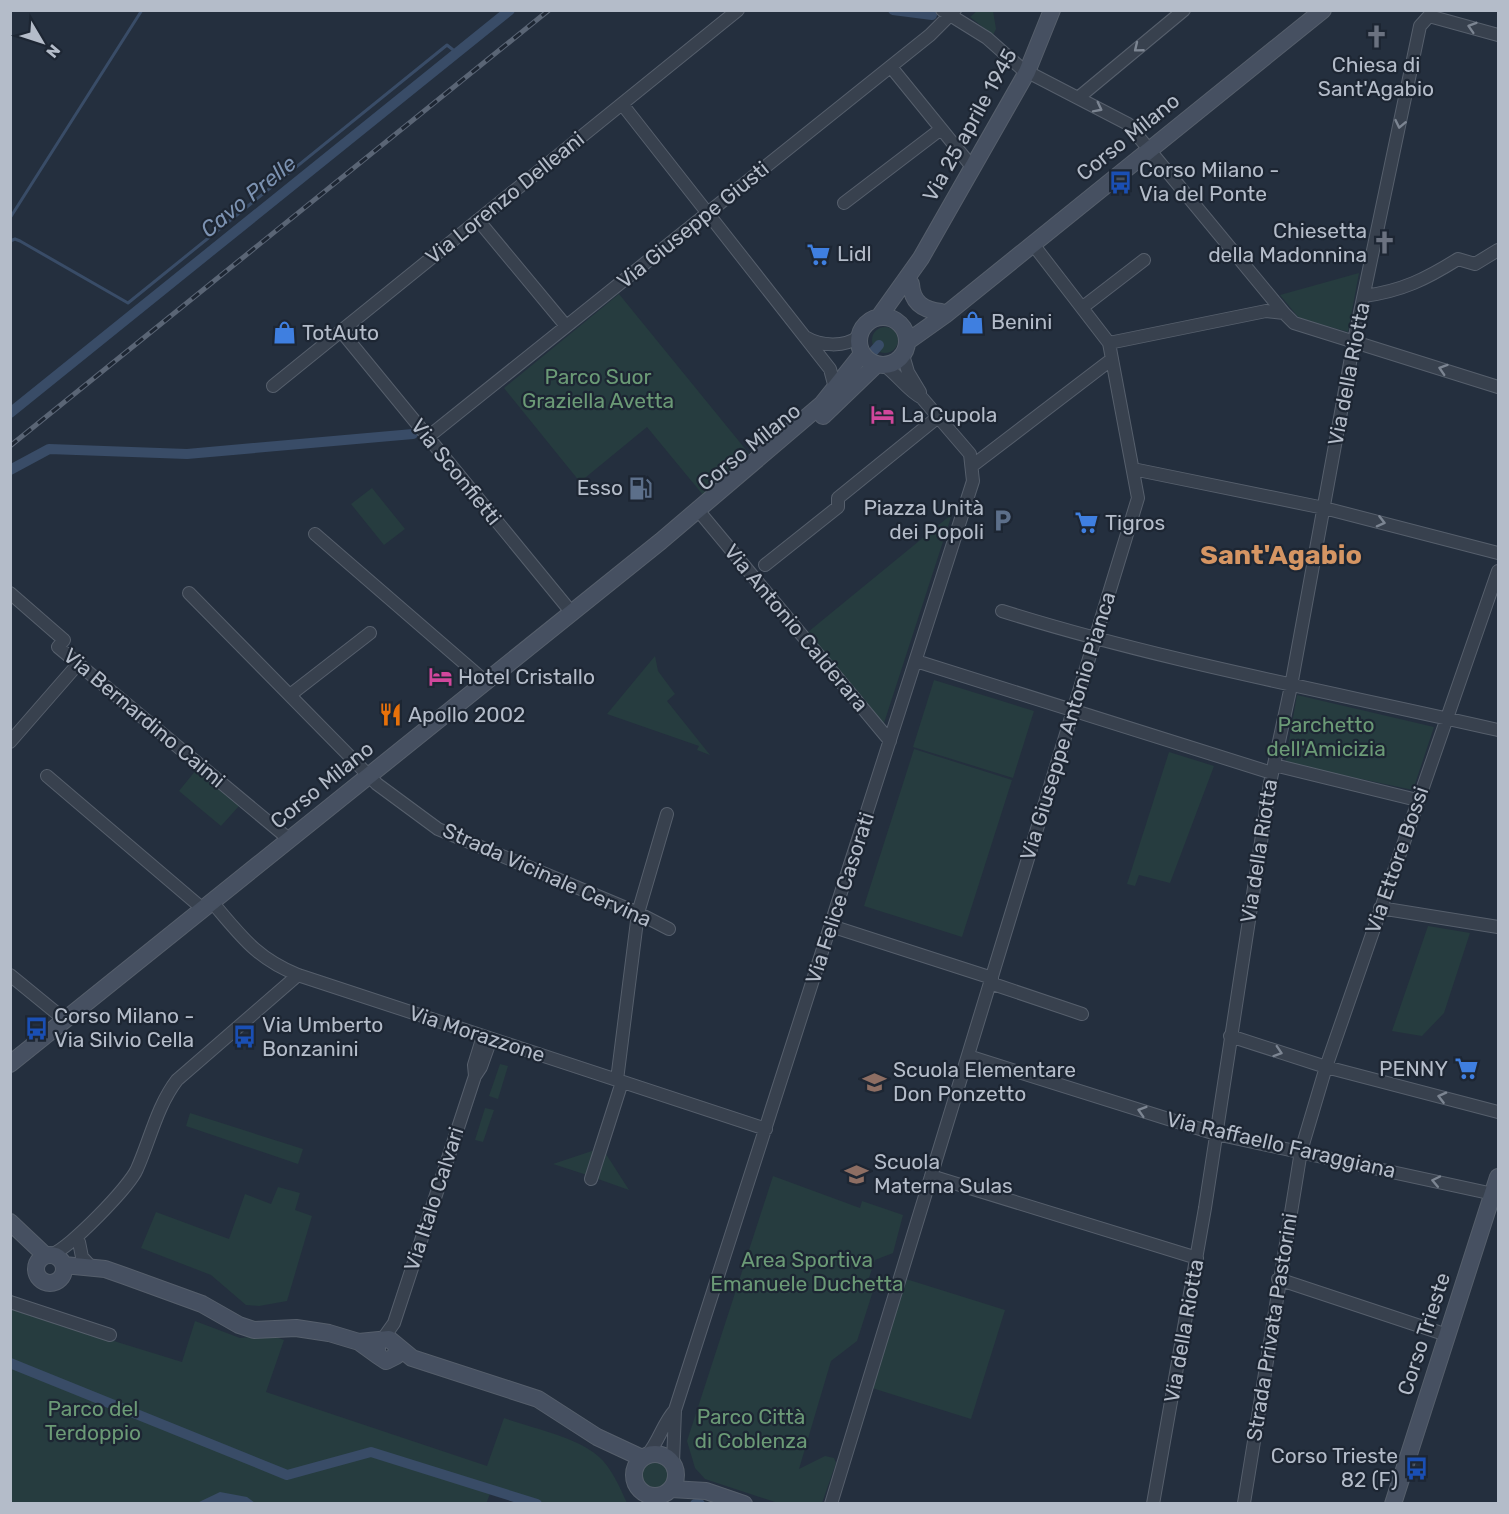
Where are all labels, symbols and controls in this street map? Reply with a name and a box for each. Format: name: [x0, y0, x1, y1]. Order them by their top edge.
north arrow: [12, 12, 72, 72]
one-way arrow: [1467, 22, 1478, 34]
church icon: Chiesa di Sant'Agabio: [1363, 24, 1389, 50]
one-way arrow: [1134, 40, 1145, 51]
text: N: [42, 41, 64, 62]
street label: Via 25 aprile 1945: [917, 44, 1022, 206]
place label: Chiesa di Sant'Agabio: [1318, 52, 1434, 101]
street label: Corso Milano: [1071, 88, 1184, 186]
one-way arrow: [1092, 101, 1103, 113]
one-way arrow: [1394, 119, 1407, 129]
street label: Via Lorenzo Delleani: [420, 126, 589, 269]
water label: Cavo Prelle: [195, 150, 302, 243]
street label: Via Giuseppe Giusti: [612, 156, 774, 293]
place label: Corso Milano - Via del Ponte: [1139, 157, 1279, 206]
bus stop icon: Corso Milano - Via del Ponte: [1108, 169, 1134, 195]
place label: Chiesetta della Madonnina: [1208, 218, 1367, 267]
church icon: Chiesetta della Madonnina: [1372, 230, 1398, 256]
supermarket icon: Lidl: [806, 241, 832, 267]
place label: Lidl: [837, 241, 872, 266]
street label: Via della Riotta: [1322, 300, 1375, 448]
shop icon: Benini: [960, 309, 986, 335]
place label: Benini: [991, 309, 1052, 334]
shop icon: TotAuto: [271, 320, 297, 346]
place label: TotAuto: [302, 320, 379, 345]
park label: Parco Suor Graziella Avetta: [522, 364, 674, 413]
one-way arrow: [1438, 364, 1449, 377]
street label: Corso Milano: [692, 398, 805, 496]
hotel icon: La Cupola: [870, 402, 896, 428]
place label: La Cupola: [901, 402, 997, 427]
street label: Via Sconfietti: [406, 413, 507, 530]
place label: Esso: [577, 475, 623, 500]
fuel station icon: Esso: [628, 475, 654, 501]
place label: Piazza Unità dei Popoli: [863, 495, 984, 544]
parking icon: Piazza Unità dei Popoli: [989, 507, 1015, 533]
supermarket icon: Tigros: [1074, 510, 1100, 536]
place label: Tigros: [1105, 510, 1165, 535]
one-way arrow: [1376, 515, 1386, 528]
street label: Via Antonio Calderara: [719, 539, 874, 716]
district label: Sant'Agabio: [1200, 539, 1362, 571]
street label: Via Giuseppe Antonio Pianca: [1015, 589, 1120, 863]
street label: Via Bernardino Caimi: [58, 643, 230, 793]
hotel icon: Hotel Cristallo: [427, 664, 453, 690]
place label: Hotel Cristallo: [458, 664, 595, 689]
restaurant icon: Apollo 2002: [377, 702, 403, 728]
place label: Apollo 2002: [408, 702, 525, 727]
park label: Parchetto dell'Amicizia: [1266, 712, 1386, 761]
street label: Corso Milano: [265, 736, 378, 834]
street label: Via della Riotta: [1235, 777, 1282, 925]
street label: Via Ettore Bossi: [1360, 783, 1433, 937]
street label: Via Felice Casorati: [800, 809, 879, 987]
street label: Strada Vicinale Cervina: [439, 817, 655, 932]
street label: Via Morazzone: [406, 1000, 548, 1067]
place label: Corso Milano - Via Silvio Cella: [54, 1003, 194, 1052]
place label: Via Umberto Bonzanini: [262, 1012, 383, 1061]
bus stop icon: Corso Milano - Via Silvio Cella: [23, 1015, 49, 1041]
bus stop icon: Via Umberto Bonzanini: [231, 1024, 257, 1050]
one-way arrow: [1272, 1044, 1283, 1057]
place label: PENNY: [1379, 1056, 1448, 1081]
supermarket icon: PENNY: [1453, 1056, 1479, 1082]
place label: Scuola Elementare Don Ponzetto: [893, 1057, 1076, 1106]
school or university icon: Scuola Elementare Don Ponzetto: [862, 1069, 888, 1095]
one-way arrow: [1437, 1092, 1447, 1105]
one-way arrow: [1137, 1106, 1148, 1118]
street label: Via Raffaello Faraggiana: [1164, 1106, 1398, 1183]
street label: Via Italo Calvari: [398, 1124, 469, 1274]
place label: Scuola Materna Sulas: [874, 1149, 1013, 1198]
school or university icon: Scuola Materna Sulas: [843, 1161, 869, 1187]
one-way arrow: [1431, 1175, 1441, 1188]
street label: Strada Privata Pastorini: [1241, 1211, 1302, 1443]
park label: Area Sportiva Emanuele Duchetta: [710, 1247, 904, 1296]
street label: Via della Riotta: [1159, 1257, 1208, 1405]
street label: Corso Trieste: [1392, 1269, 1455, 1398]
park label: Parco del Terdoppio: [45, 1396, 141, 1445]
park label: Parco Città di Coblenza: [694, 1404, 808, 1453]
place label: Corso Trieste 82 (F): [1271, 1443, 1398, 1492]
bus stop icon: Corso Trieste 82 (F): [1403, 1455, 1429, 1481]

